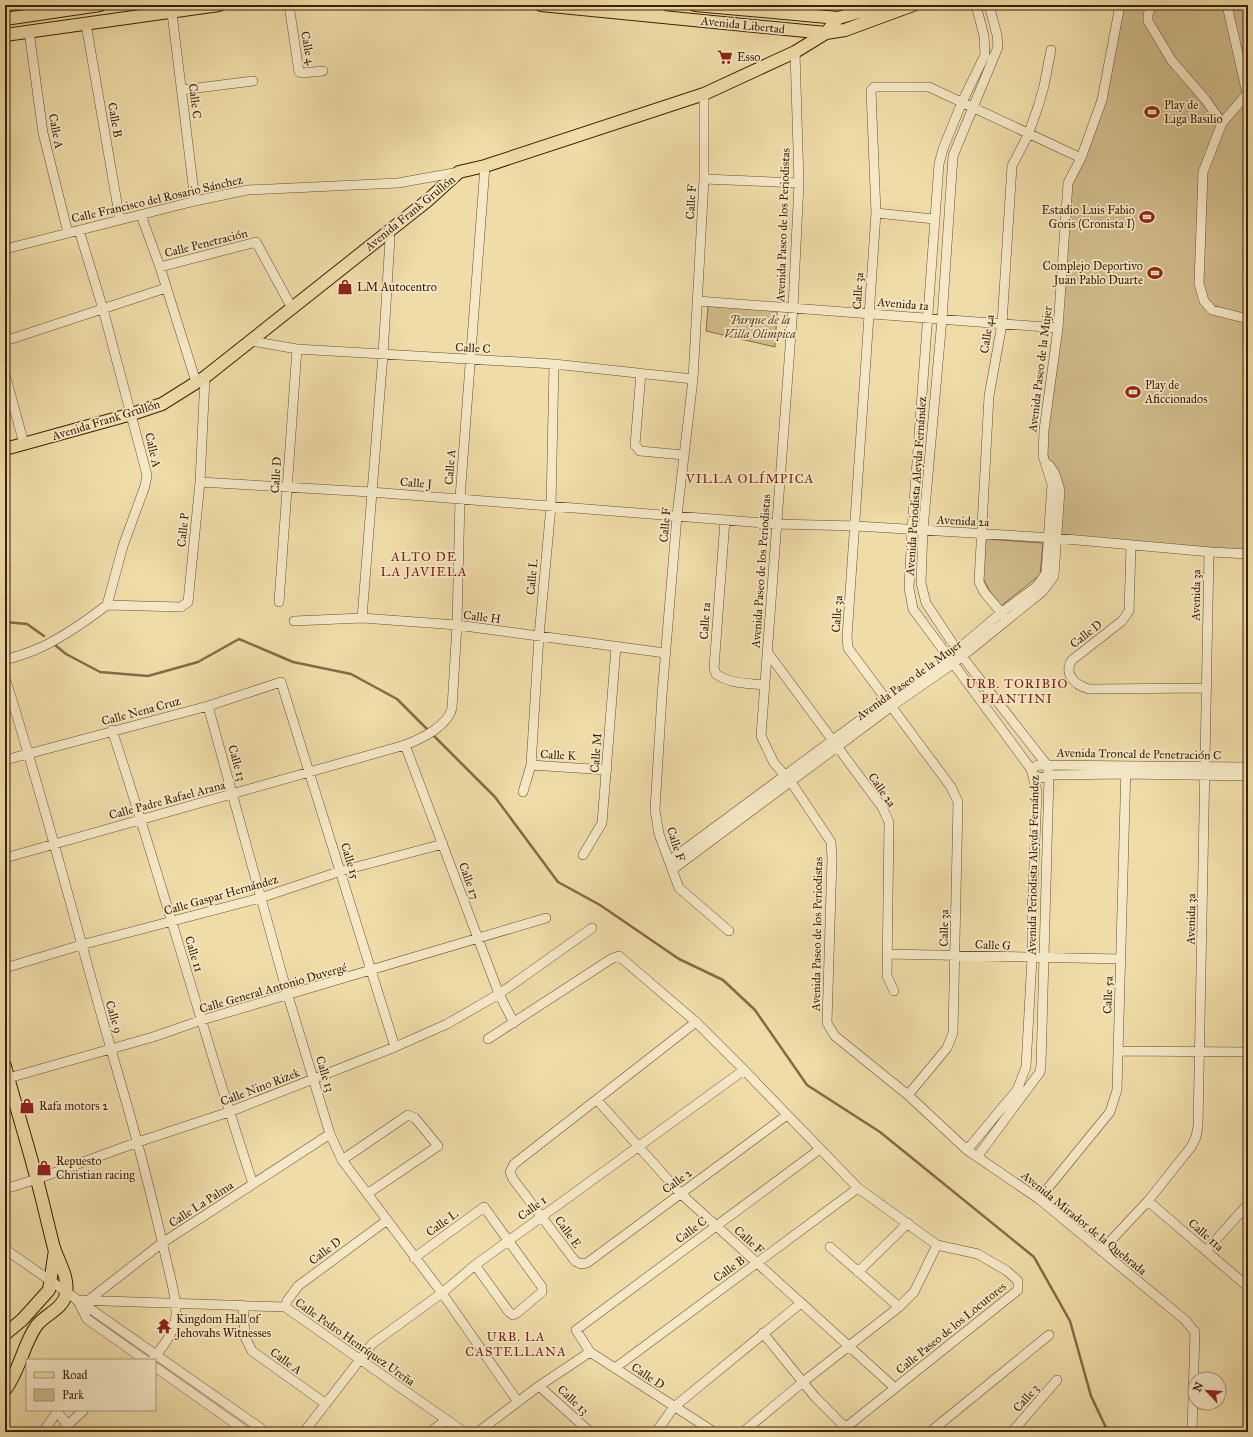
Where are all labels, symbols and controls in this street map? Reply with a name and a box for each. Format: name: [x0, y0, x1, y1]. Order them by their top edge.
street label: Avenida Libertad: [699, 14, 786, 36]
street label: Calle 4: [298, 30, 318, 66]
supermarket icon: Esso: [716, 48, 734, 66]
place label: Esso: [737, 50, 761, 64]
street label: Calle C: [186, 83, 204, 119]
place label: Play de Liga Basilio: [1164, 98, 1223, 127]
street label: Calle B: [105, 101, 125, 139]
sports icon: Play de Liga Basilio: [1143, 103, 1161, 121]
street label: Calle A: [46, 112, 66, 150]
street label: Avenida Paseo de los Periodistas: [773, 148, 793, 303]
street label: Calle Francisco del Rosario Sánchez: [70, 172, 244, 226]
street label: Avenida Frank Grullón: [361, 172, 458, 254]
street label: Calle F: [683, 184, 699, 220]
place label: Estadio Luis Fabio Goris (Cronista I): [1041, 203, 1135, 231]
sports icon: Estadio Luis Fabio Goris (Cronista I): [1138, 208, 1156, 226]
street label: Calle Penetración: [163, 226, 249, 260]
place label: Complejo Deportivo Juan Pablo Duarte: [1043, 259, 1143, 288]
sports icon: Complejo Deportivo Juan Pablo Duarte: [1146, 264, 1164, 282]
street label: Calle 3a: [850, 271, 866, 310]
shop icon: LM Autocentro: [336, 278, 354, 296]
place label: LM Autocentro: [357, 280, 437, 294]
street label: Avenida 1a: [876, 295, 930, 313]
street label: Avenida Paseo de la Mujer: [1025, 305, 1055, 434]
park label: Parque de la Villa Olimpica: [724, 313, 796, 342]
street label: Calle 4a: [977, 313, 997, 354]
street label: Calle C: [455, 340, 491, 356]
place label: Play de Aficcionados: [1144, 378, 1208, 406]
sports icon: Play de Aficcionados: [1124, 383, 1142, 401]
street label: Avenida Periodista Aleyda Fernández: [903, 395, 929, 577]
street label: Avenida Frank Grullón: [49, 397, 162, 443]
street label: Calle A: [142, 431, 164, 469]
street label: Calle A: [442, 449, 458, 485]
street label: Calle D: [268, 456, 284, 494]
district label: VILLA OLÍMPICA: [685, 470, 814, 487]
street label: Calle J: [399, 475, 433, 492]
street label: Avenida Paseo de los Periodistas: [749, 494, 773, 649]
street label: Calle F: [656, 507, 674, 543]
street label: Calle P: [174, 512, 192, 548]
street label: Avenida 2a: [935, 513, 991, 529]
district label: ALTO DE LA JAVIELA: [380, 549, 468, 580]
street label: Calle L: [523, 558, 541, 596]
street label: Avenida 3a: [1189, 568, 1203, 622]
street label: Calle 3a: [829, 594, 845, 633]
street label: Calle 1a: [697, 601, 713, 640]
street label: Calle H: [462, 608, 502, 626]
street label: Calle D: [1067, 617, 1105, 651]
street label: Avenida Paseo de la Mujer: [853, 637, 965, 724]
district label: URB. TORIBIO PIANTINI: [966, 676, 1068, 707]
street label: Calle Nena Cruz: [100, 694, 182, 728]
street label: Calle M: [588, 733, 604, 773]
street label: Calle 13: [225, 743, 249, 783]
street label: Avenida Troncal de Penetración C: [1055, 746, 1222, 762]
street label: Calle K: [540, 747, 577, 763]
street label: Calle 2a: [865, 770, 899, 810]
street label: Avenida Periodista Aleyda Fernández: [1024, 775, 1042, 956]
street label: Calle Padre Rafael Arana: [107, 778, 228, 822]
street label: Calle F: [664, 825, 688, 863]
street label: Calle 15: [338, 841, 362, 881]
street label: Avenida Paseo de los Periodistas: [809, 857, 825, 1012]
street label: Calle 17: [456, 861, 482, 901]
street label: Calle Gaspar Hernández: [162, 872, 280, 918]
street label: Avenida 3a: [1184, 892, 1198, 946]
street label: Calle 3a: [937, 908, 951, 947]
street label: Calle 11: [182, 934, 206, 974]
street label: Calle G: [975, 937, 1011, 953]
street label: Calle General Antonio Duvergé: [198, 960, 349, 1017]
street label: Calle 5a: [1100, 975, 1116, 1014]
street label: Calle 9: [103, 999, 125, 1035]
street label: Calle 13: [313, 1054, 337, 1094]
street label: Calle Nino Rizek: [218, 1065, 302, 1109]
shop icon: Rafa motors 2: [18, 1097, 36, 1115]
place label: Rafa motors 2: [39, 1099, 108, 1113]
place label: Repuesto Christian racing: [56, 1154, 135, 1183]
shop icon: Repuesto Christian racing: [35, 1159, 53, 1177]
street label: Calle 2: [659, 1166, 695, 1196]
street label: Avenida Mirador de la Quebrada: [1018, 1168, 1150, 1278]
street label: Calle La Palma: [166, 1177, 237, 1230]
street label: Calle 1: [515, 1193, 549, 1223]
street label: Calle L: [423, 1207, 461, 1239]
street label: Calle E: [552, 1213, 584, 1251]
street label: Calle C: [673, 1214, 709, 1246]
street label: Calle 11a: [1186, 1216, 1227, 1255]
street label: Calle F: [731, 1223, 767, 1257]
street label: Calle D: [306, 1234, 344, 1268]
street label: Calle B: [711, 1253, 747, 1285]
street label: Calle Paseo de los Locutores: [893, 1279, 1009, 1377]
street label: Calle Pedro Henríquez Ureña: [292, 1295, 418, 1390]
place label: Kingdom Hall of Jehovahs Witnesses: [174, 1312, 271, 1341]
temple icon: Kingdom Hall of Jehovahs Witnesses: [155, 1317, 173, 1335]
district label: URB. LA CASTELLANA: [465, 1329, 567, 1360]
street label: Calle A: [268, 1345, 304, 1377]
legend: [26, 1359, 156, 1411]
street label: Calle D: [629, 1360, 667, 1392]
text: Road: [62, 1368, 88, 1382]
north arrow: [1187, 1371, 1227, 1411]
text: N: [1191, 1379, 1207, 1394]
street label: Calle 3: [1010, 1381, 1042, 1415]
street label: Calle 13: [555, 1382, 591, 1418]
text: Park: [62, 1388, 84, 1402]

